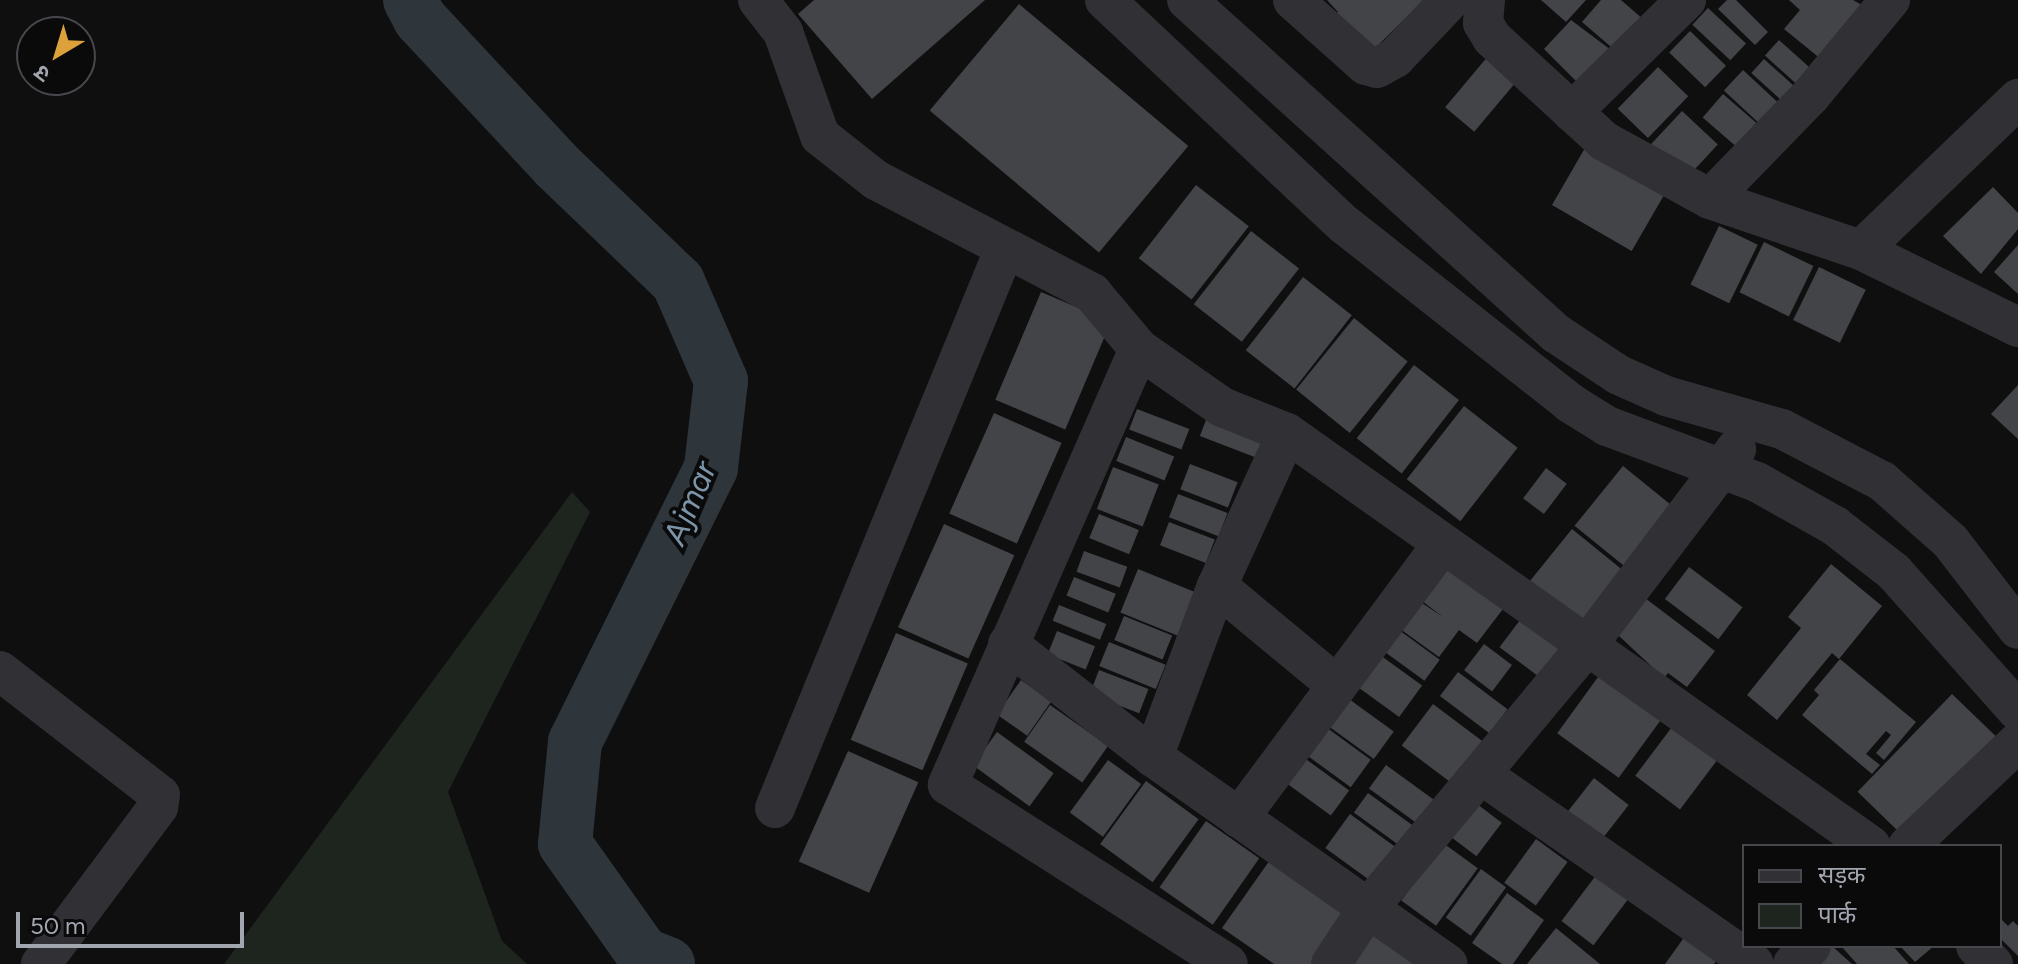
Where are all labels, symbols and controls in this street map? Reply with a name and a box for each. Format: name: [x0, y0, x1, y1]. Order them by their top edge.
north arrow: [16, 16, 96, 96]
text: उ: [29, 59, 56, 88]
water label: Ajmar: [655, 456, 725, 550]
legend: [1742, 844, 2002, 948]
text: सड़क: [1818, 860, 1866, 889]
scale bar: [20, 896, 248, 946]
text: पार्क: [1818, 900, 1856, 929]
text: 50 m: [30, 911, 86, 940]

